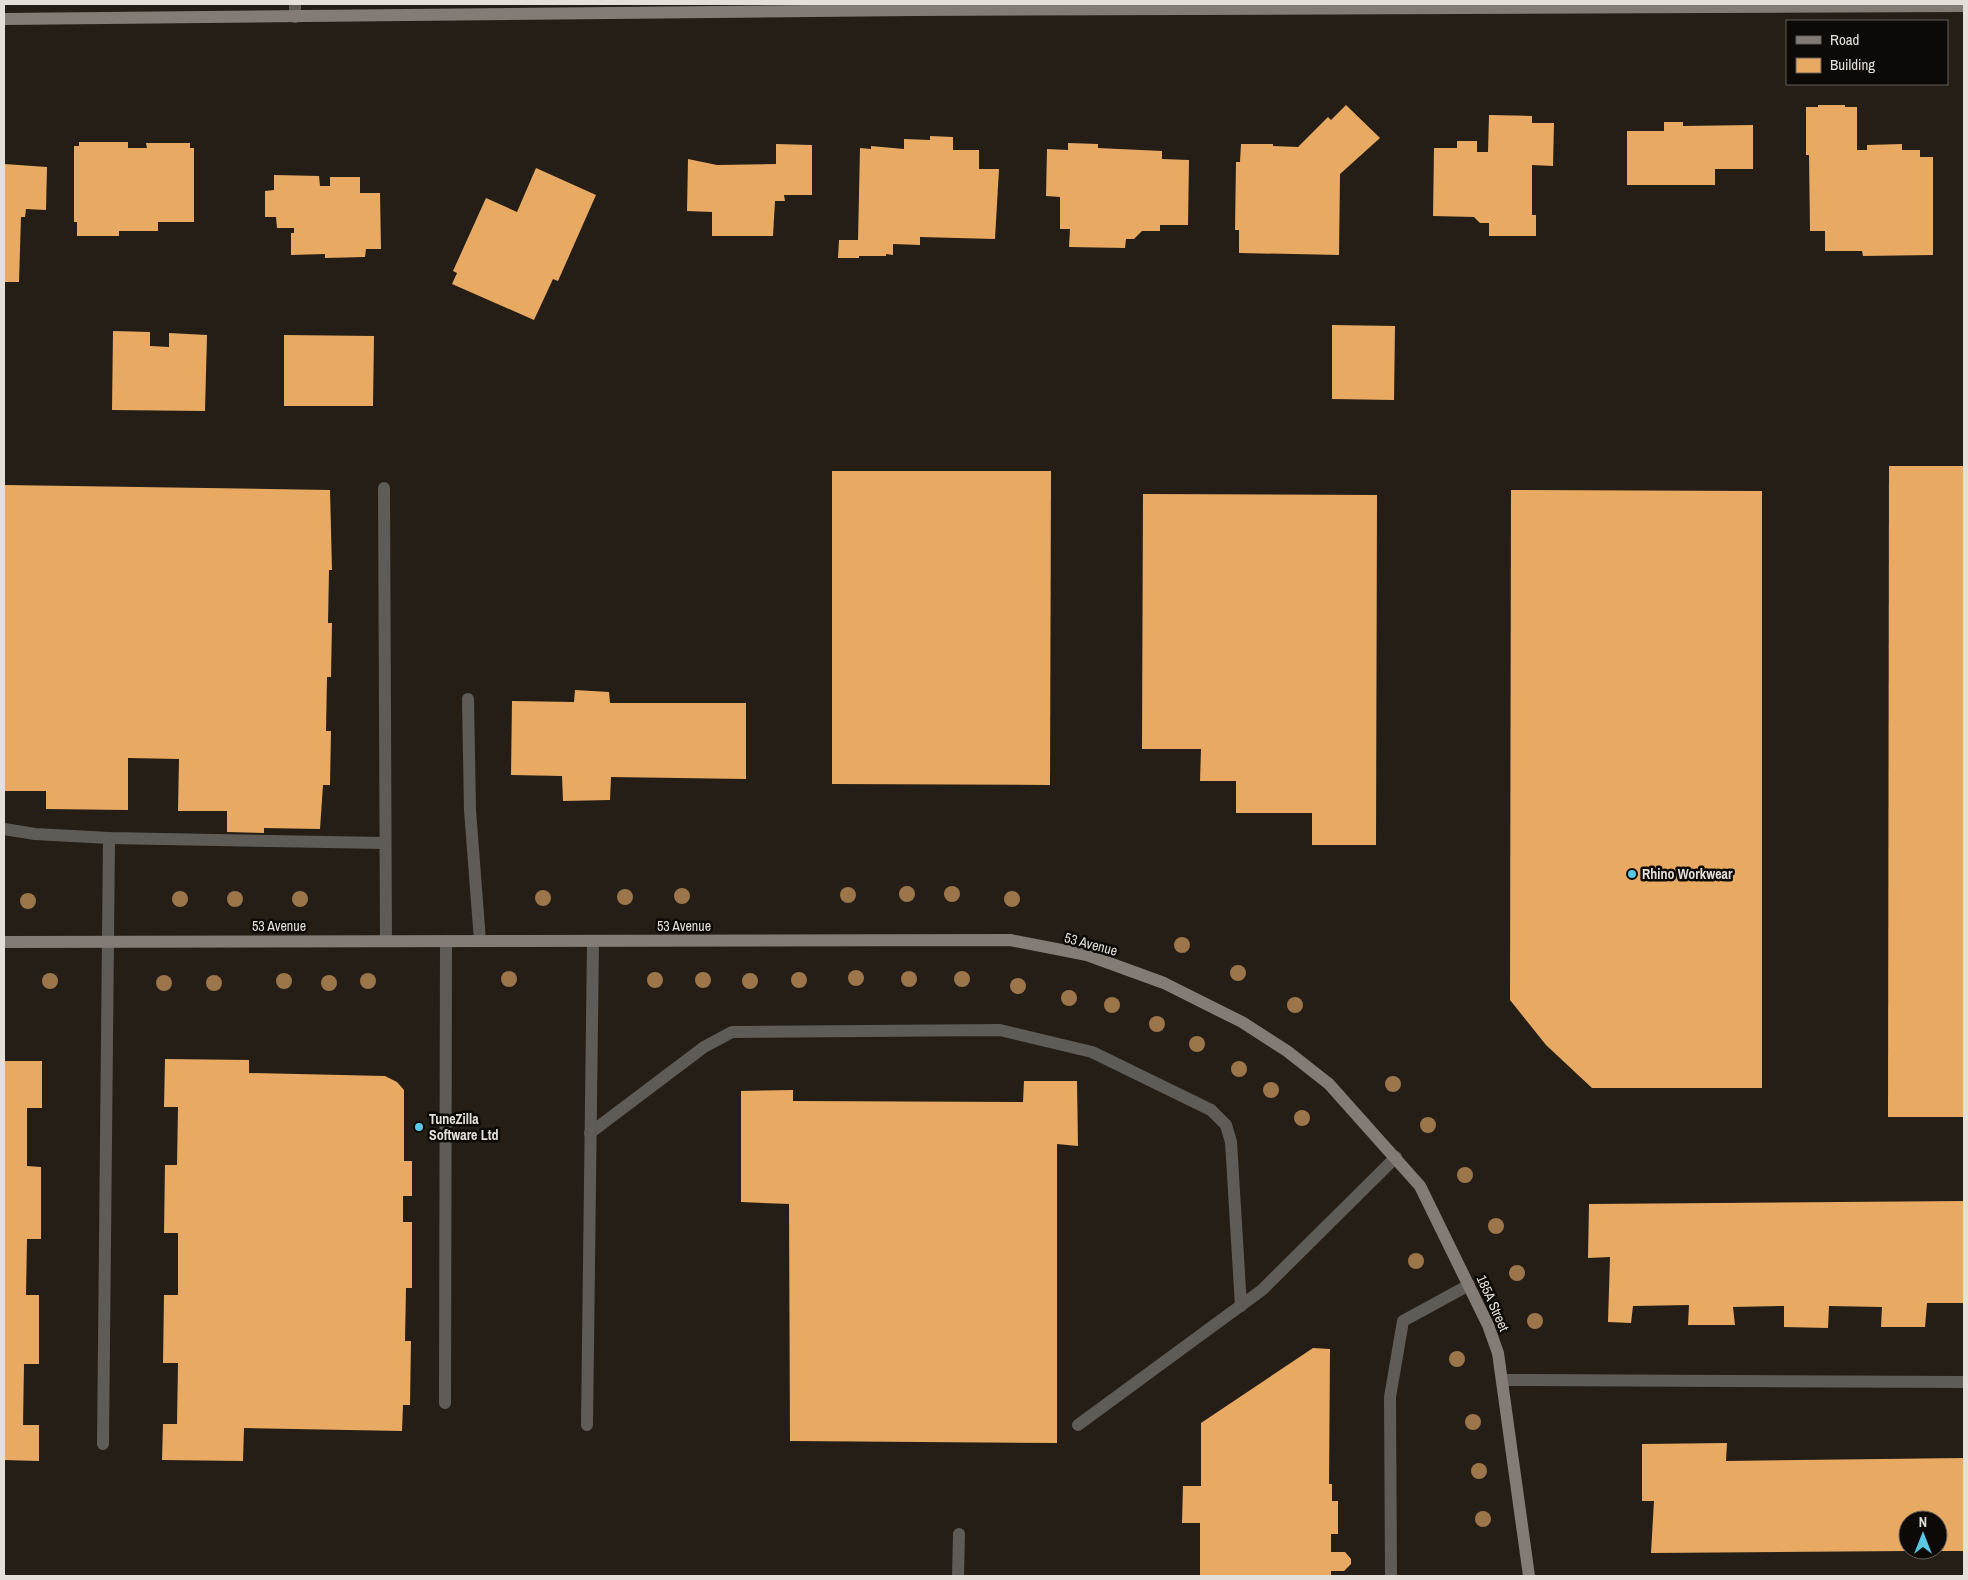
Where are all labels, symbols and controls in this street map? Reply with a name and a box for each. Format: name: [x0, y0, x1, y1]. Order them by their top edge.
legend: [1786, 20, 1948, 85]
text: Road: [1830, 29, 1859, 50]
text: Building: [1830, 54, 1875, 75]
place label: Rhino Workwear: [1642, 865, 1733, 883]
marker: Rhino Workwear: [1626, 868, 1638, 880]
street label: 53 Avenue: [252, 917, 306, 935]
street label: 53 Avenue: [657, 917, 711, 935]
street label: 53 Avenue: [1063, 928, 1119, 960]
place label: TuneZilla Software Ltd: [429, 1110, 499, 1144]
marker: TuneZilla Software Ltd: [413, 1121, 425, 1133]
street label: 185A Street: [1473, 1272, 1513, 1334]
north arrow: [1898, 1510, 1948, 1560]
text: N: [1919, 1513, 1927, 1531]

